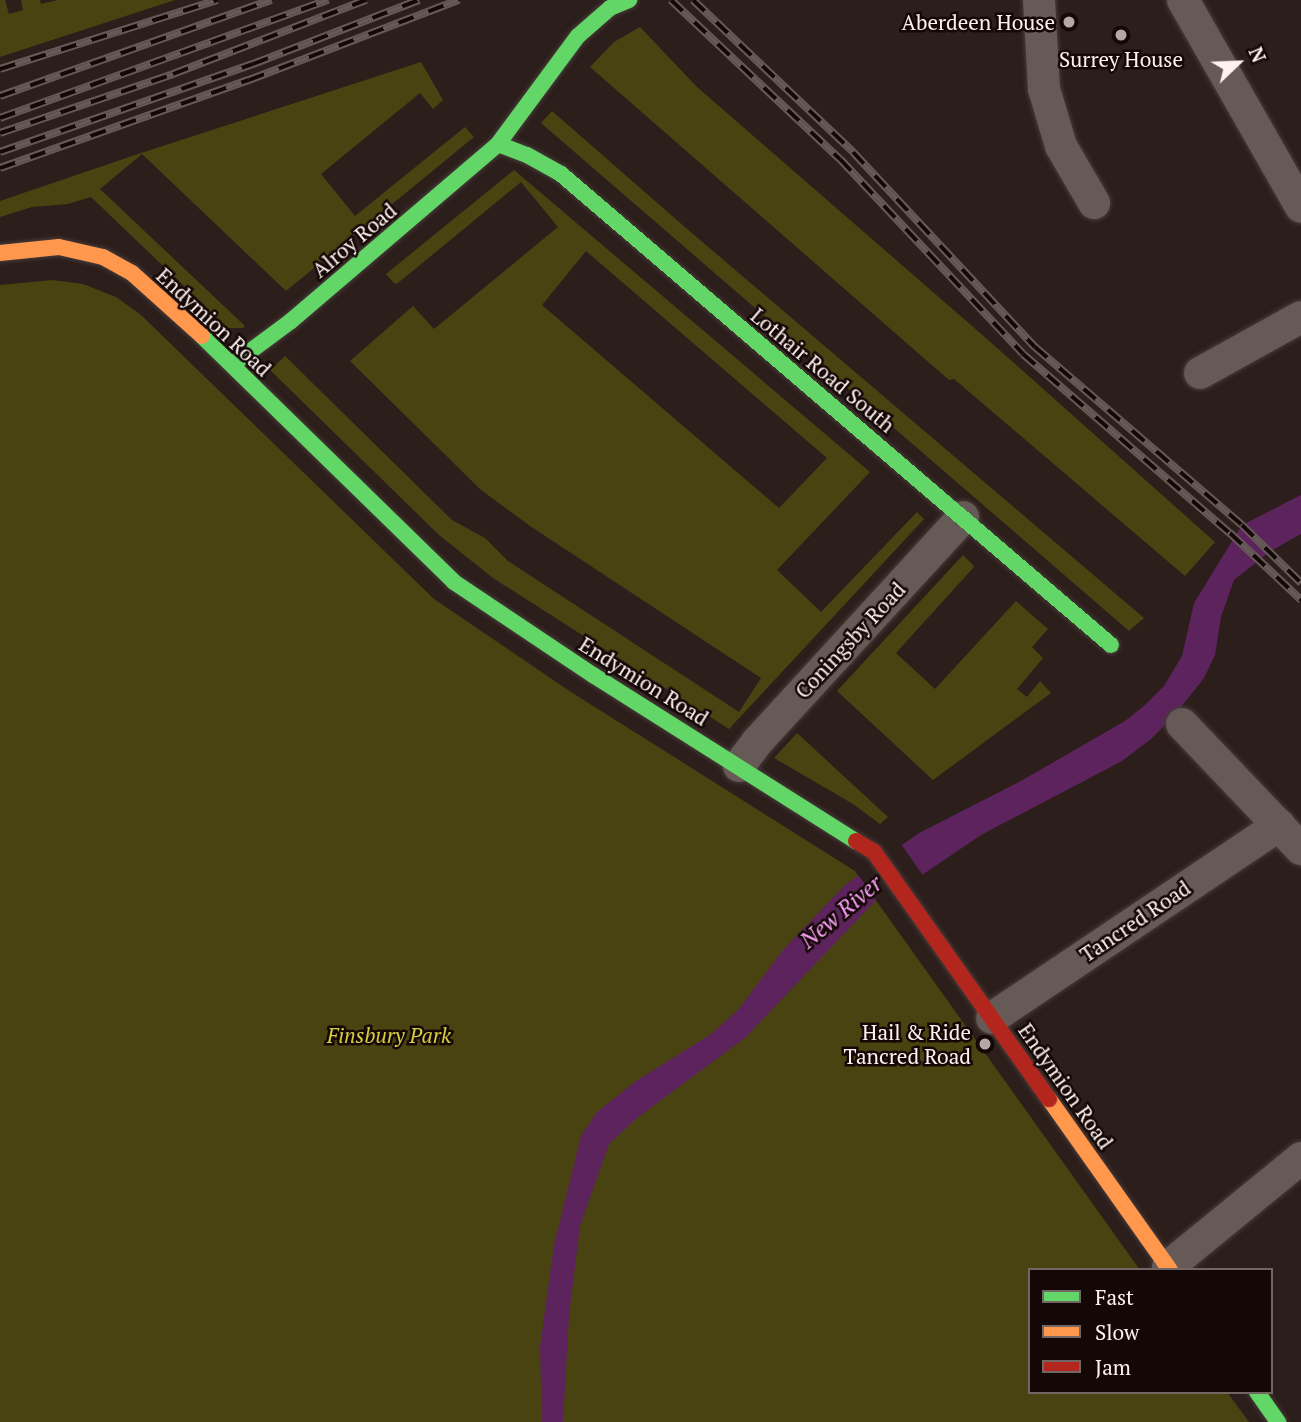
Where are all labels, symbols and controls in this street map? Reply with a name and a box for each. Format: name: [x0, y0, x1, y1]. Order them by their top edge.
place label: Aberdeen House: [902, 9, 1055, 35]
marker: Aberdeen House: [1061, 14, 1077, 30]
marker: Surrey House: [1113, 27, 1129, 43]
north arrow: [1203, 28, 1273, 98]
text: N: [1243, 43, 1272, 66]
place label: Surrey House: [1059, 46, 1183, 72]
street label: Alroy Road: [307, 197, 401, 283]
street label: Endymion Road: [151, 263, 277, 381]
street label: Lothair Road South: [746, 302, 900, 438]
street label: Coningsby Road: [790, 577, 910, 703]
street label: Endymion Road: [575, 631, 713, 731]
water label: New River: [794, 870, 888, 954]
street label: Tancred Road: [1075, 875, 1195, 967]
street label: Endymion Road: [1013, 1018, 1119, 1154]
place label: Hail & Ride Tancred Road: [844, 1019, 971, 1069]
park label: Finsbury Park: [327, 1022, 451, 1048]
marker: Hail & Ride Tancred Road: [977, 1036, 993, 1052]
legend: [1028, 1268, 1273, 1394]
text: Fast: [1095, 1283, 1134, 1311]
text: Slow: [1095, 1318, 1139, 1346]
text: Jam: [1095, 1353, 1131, 1381]

